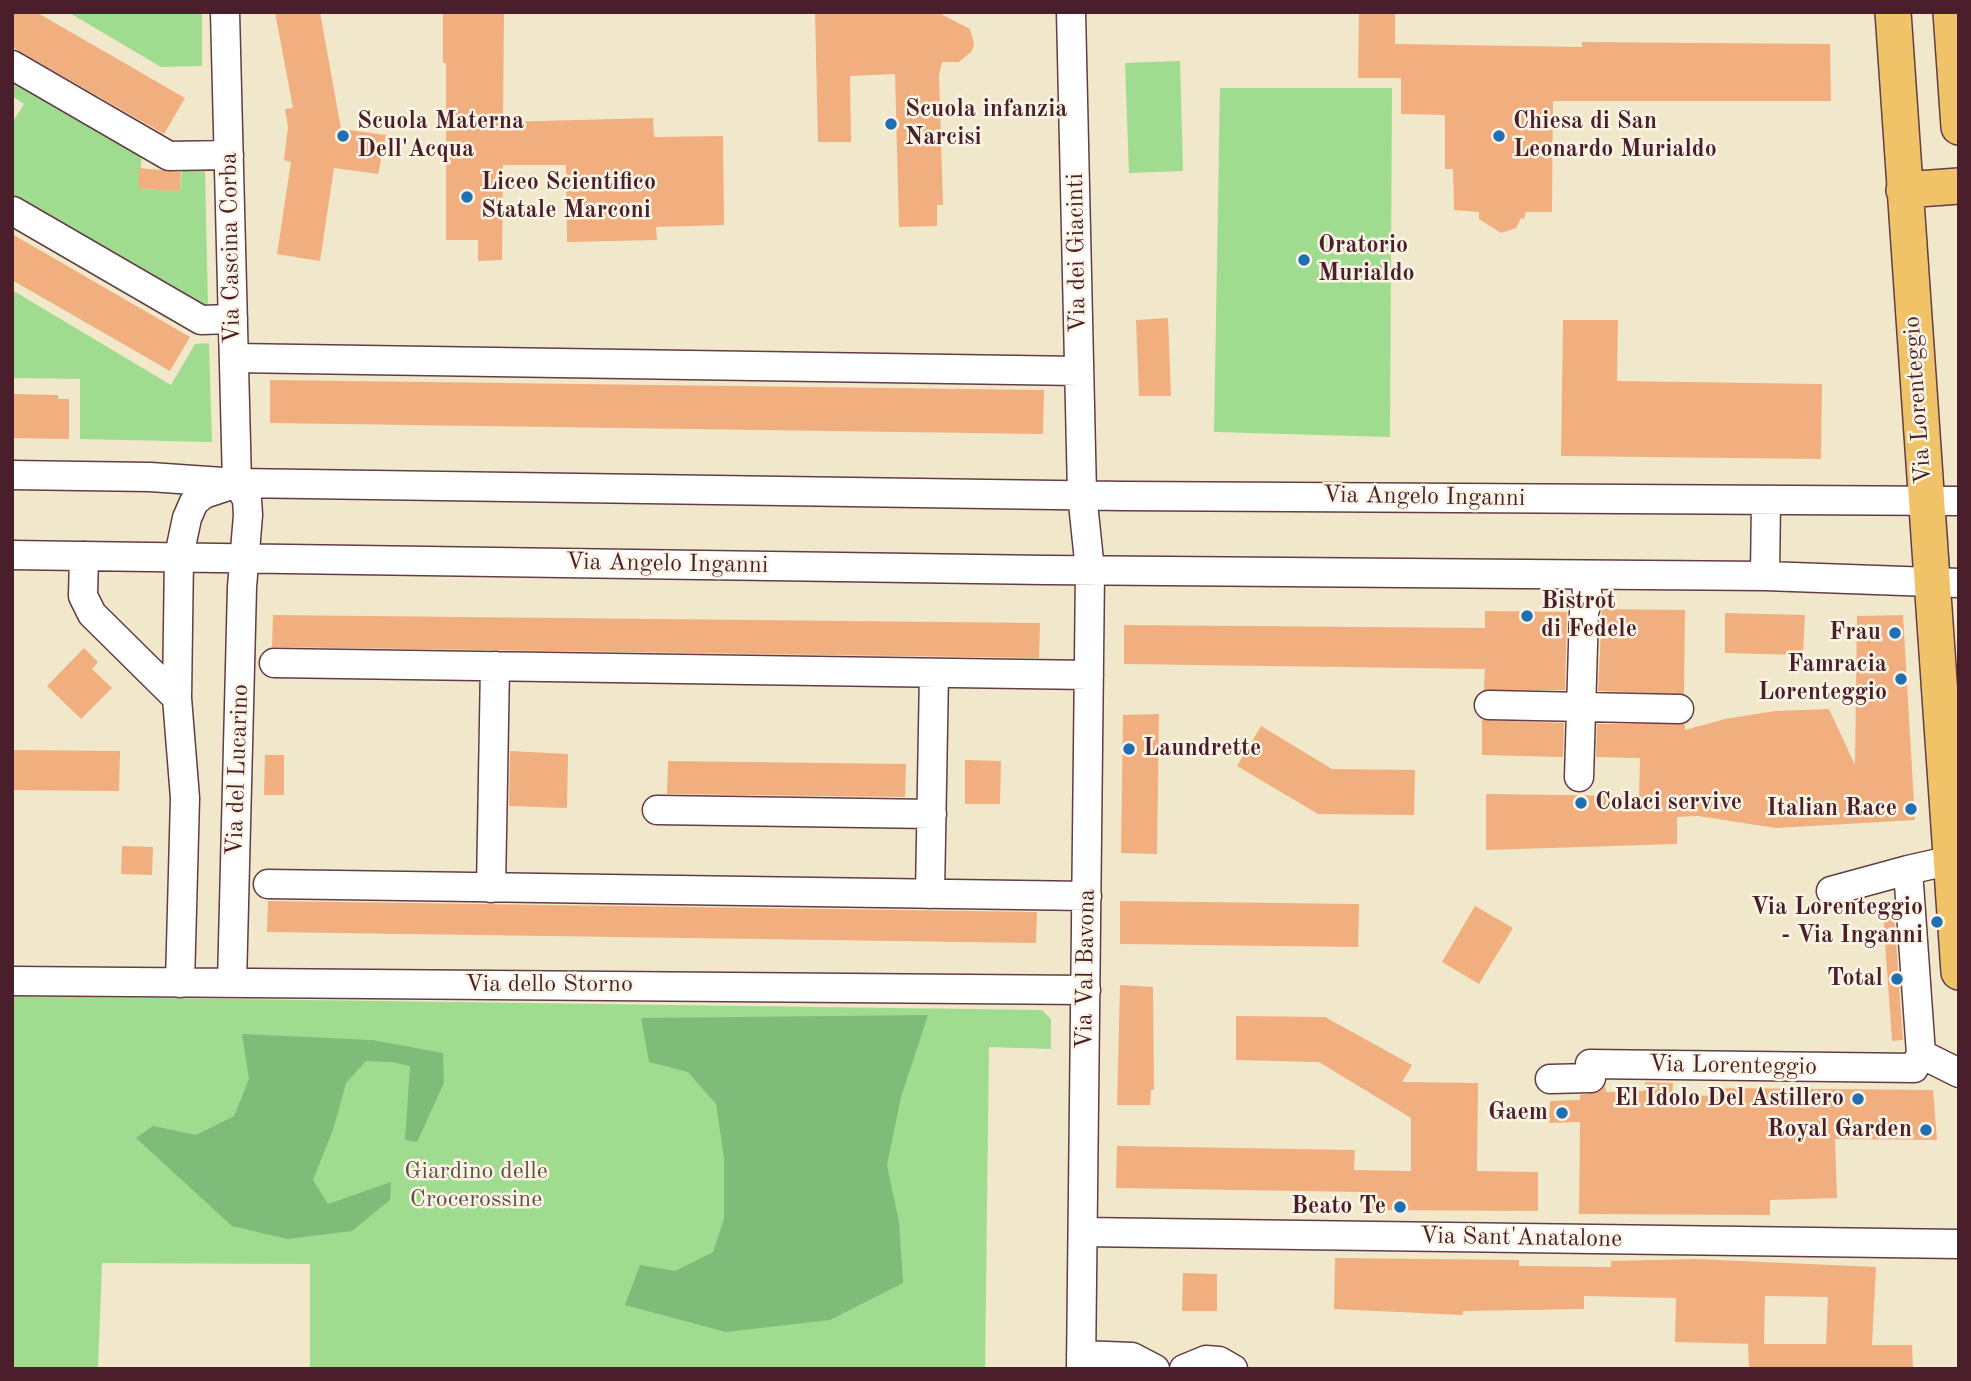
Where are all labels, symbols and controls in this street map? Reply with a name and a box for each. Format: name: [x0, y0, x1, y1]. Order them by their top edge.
place label: Scuola infanzia Narcisi: [905, 96, 1067, 152]
place label: Scuola Materna Dell'Acqua: [357, 108, 524, 164]
place label: Chiesa di San Leonardo Murialdo: [1513, 108, 1717, 164]
marker: Scuola infanzia Narcisi: [883, 116, 899, 132]
marker: Scuola Materna Dell'Acqua: [335, 128, 351, 144]
marker: Chiesa di San Leonardo Murialdo: [1491, 128, 1507, 144]
street label: Via Cascina Corba: [215, 152, 247, 344]
place label: Liceo Scientifico Statale Marconi: [481, 169, 656, 225]
street label: Via dei Giacinti: [1061, 173, 1093, 333]
marker: Liceo Scientifico Statale Marconi: [459, 189, 475, 205]
place label: Oratorio Murialdo: [1318, 232, 1415, 288]
marker: Oratorio Murialdo: [1296, 252, 1312, 268]
street label: Via Lorenteggio: [1898, 315, 1938, 485]
street label: Via Angelo Inganni: [1322, 481, 1526, 513]
street label: Via Angelo Inganni: [565, 548, 769, 580]
place label: Bistrot di Fedele: [1541, 588, 1637, 644]
marker: Bistrot di Fedele: [1519, 608, 1535, 624]
place label: Frau: [1829, 619, 1881, 647]
marker: Frau: [1887, 625, 1903, 641]
place label: Famracia Lorenteggio: [1758, 651, 1887, 707]
marker: Famracia Lorenteggio: [1893, 671, 1909, 687]
street label: Via del Lucarino: [221, 684, 255, 856]
place label: Laundrette: [1143, 735, 1261, 763]
marker: Laundrette: [1121, 741, 1137, 757]
place label: Colaci servive: [1595, 789, 1742, 817]
marker: Colaci servive: [1573, 795, 1589, 811]
place label: Italian Race: [1766, 795, 1897, 823]
marker: Italian Race: [1903, 801, 1919, 817]
street label: Via Val Bavona: [1070, 889, 1102, 1049]
place label: Via Lorenteggio - Via Inganni: [1751, 894, 1923, 950]
marker: Via Lorenteggio - Via Inganni: [1929, 914, 1945, 930]
place label: Total: [1827, 965, 1883, 993]
street label: Via dello Storno: [465, 971, 633, 999]
marker: Total: [1889, 971, 1905, 987]
street label: Via Lorenteggio: [1649, 1050, 1817, 1082]
place label: El Idolo Del Astillero: [1614, 1085, 1844, 1113]
marker: El Idolo Del Astillero: [1850, 1091, 1866, 1107]
place label: Gaem: [1488, 1099, 1548, 1127]
marker: Gaem: [1554, 1105, 1570, 1121]
place label: Royal Garden: [1767, 1116, 1912, 1144]
marker: Royal Garden: [1918, 1122, 1934, 1138]
park label: Giardino delle Crocerossine: [404, 1158, 548, 1214]
place label: Beato Te: [1291, 1193, 1386, 1221]
marker: Beato Te: [1392, 1199, 1408, 1215]
street label: Via Sant'Anatalone: [1420, 1222, 1622, 1254]

